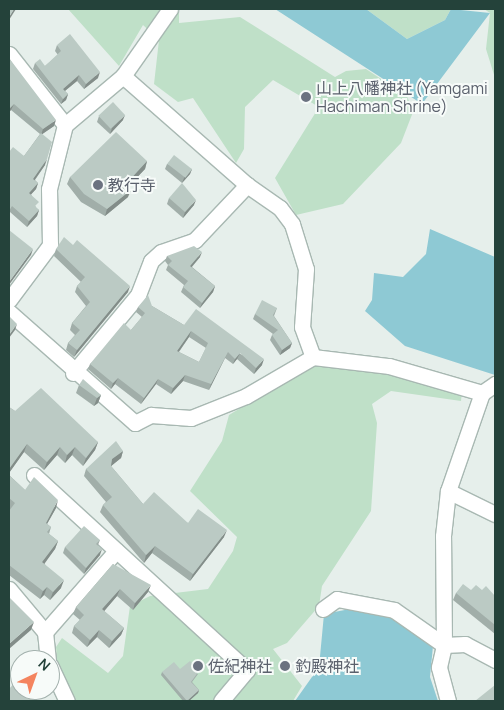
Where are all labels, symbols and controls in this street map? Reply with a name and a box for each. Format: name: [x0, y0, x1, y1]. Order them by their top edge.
place label: 山上八幡神社 (Yamgami Hachiman Shrine): [316, 78, 488, 116]
marker: 山上八幡神社 (Yamgami Hachiman Shrine): [300, 91, 312, 103]
place label: 教行寺: [108, 175, 156, 195]
marker: 教行寺: [92, 179, 104, 191]
north arrow: [10, 650, 60, 700]
text: N: [35, 654, 55, 675]
place label: 佐紀神社: [208, 656, 272, 676]
place label: 釣殿神社: [295, 656, 359, 676]
marker: 佐紀神社: [192, 660, 204, 672]
marker: 釣殿神社: [279, 660, 291, 672]

